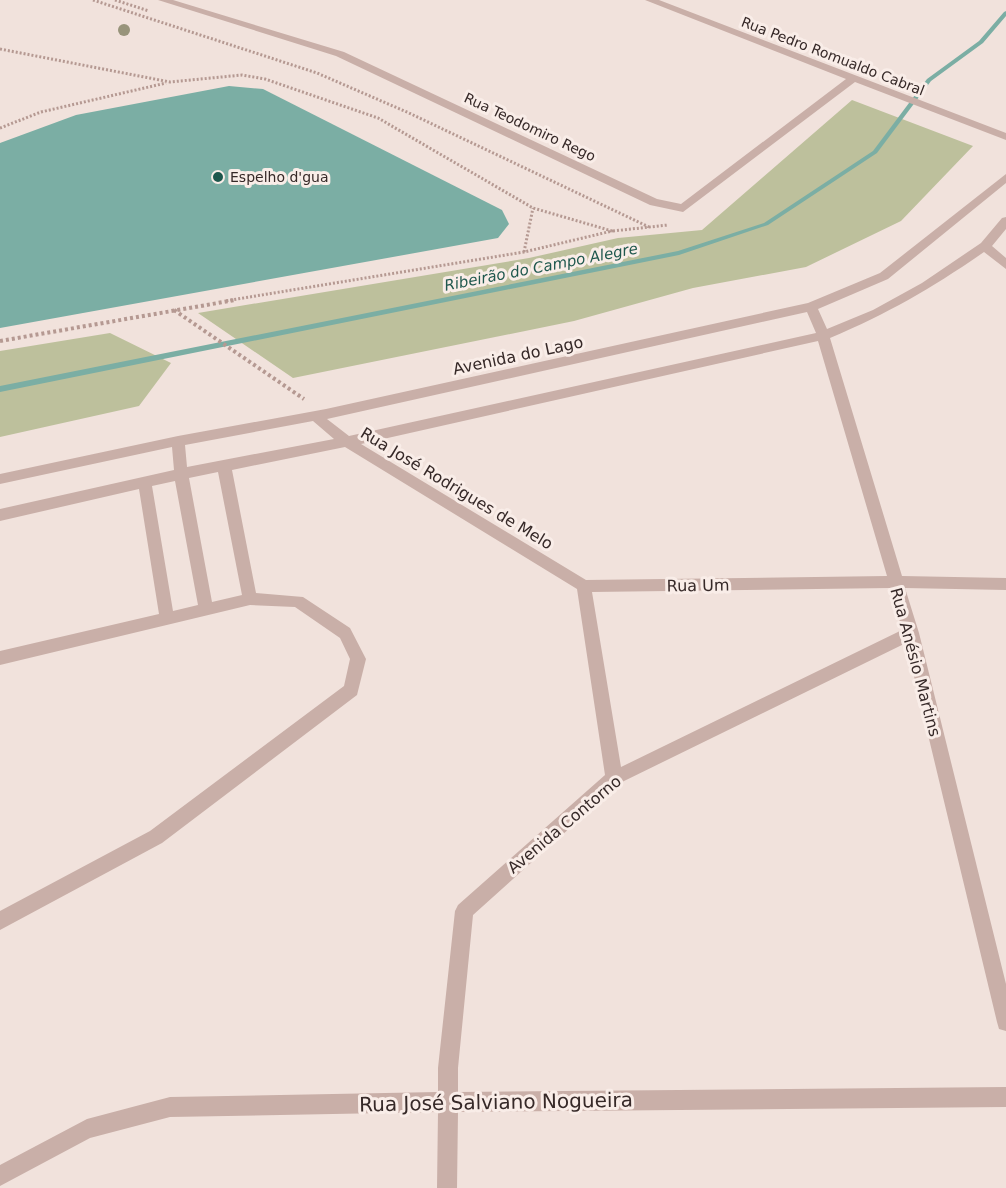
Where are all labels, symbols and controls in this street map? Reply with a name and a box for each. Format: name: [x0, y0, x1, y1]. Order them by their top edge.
street label: Rua Pedro Romualdo Cabral: [739, 14, 927, 98]
street label: Rua Teodomiro Rego: [462, 90, 598, 164]
place label: Espelho d'gua: [230, 169, 329, 185]
marker: Espelho d'gua: [211, 170, 225, 184]
water label: Ribeirão do Campo Alegre: [443, 239, 639, 295]
street label: Avenida do Lago: [451, 332, 585, 379]
street label: Rua José Rodrigues de Melo: [357, 423, 556, 554]
street label: Rua Um: [666, 575, 730, 596]
street label: Rua Anésio Martins: [886, 586, 945, 739]
street label: Avenida Contorno: [504, 771, 625, 877]
street label: Rua José Salviano Nogueira: [359, 1088, 633, 1116]

